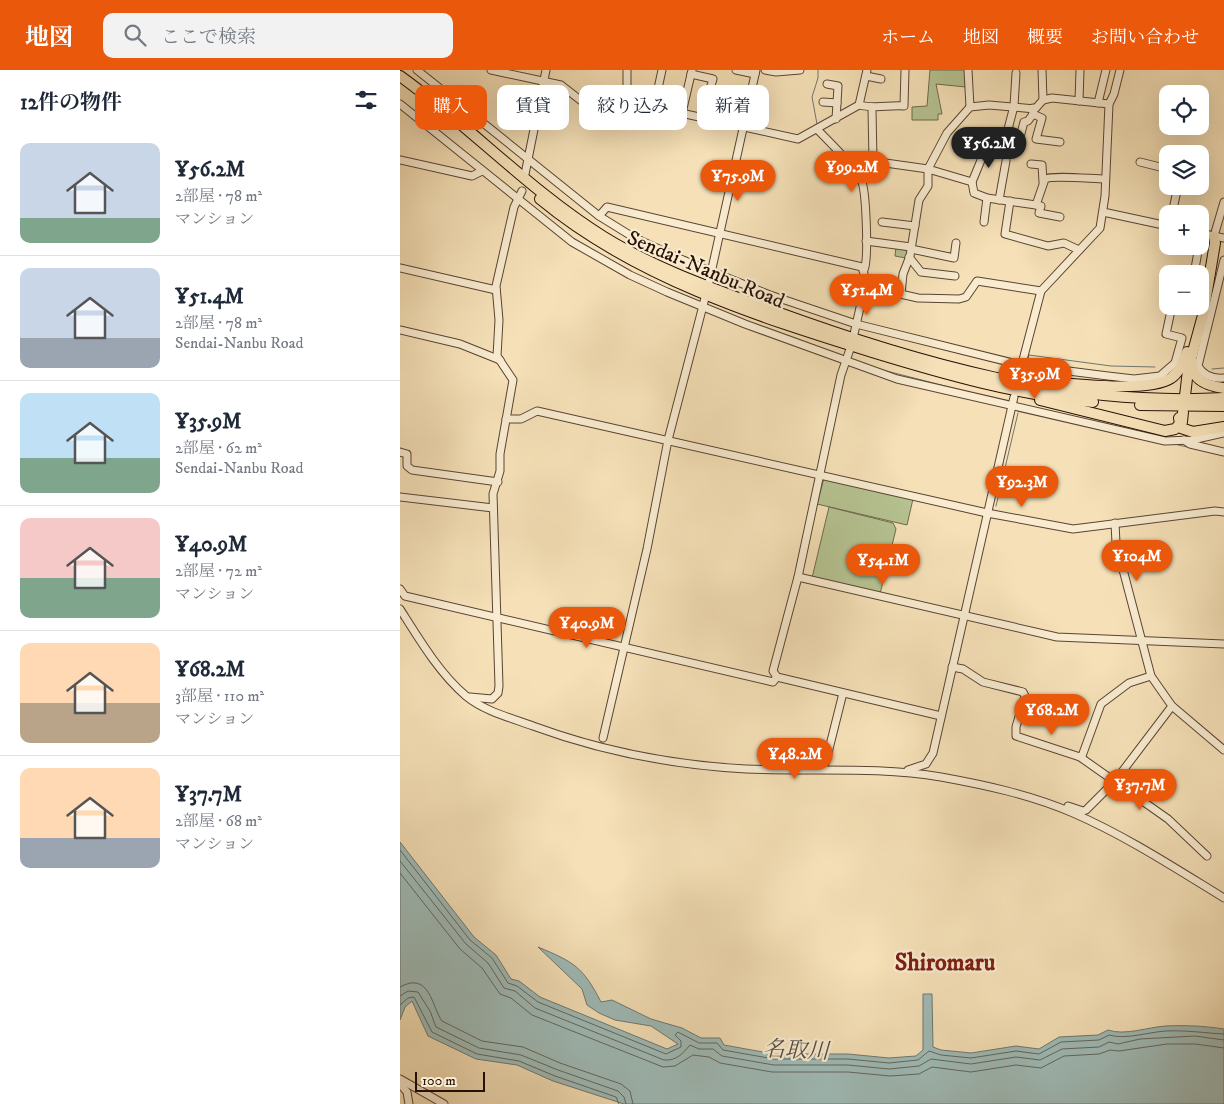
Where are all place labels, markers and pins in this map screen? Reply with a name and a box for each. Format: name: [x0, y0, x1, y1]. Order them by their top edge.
pin: ¥56.2M: [948, 126, 1030, 169]
pin: ¥99.2M: [811, 150, 893, 193]
pin: ¥75.9M: [697, 160, 779, 202]
pin: ¥51.4M: [826, 274, 908, 316]
pin: ¥35.9M: [994, 358, 1076, 400]
pin: ¥92.3M: [981, 466, 1063, 508]
pin: ¥104M: [1102, 540, 1172, 582]
pin: ¥54.1M: [842, 544, 924, 586]
pin: ¥40.9M: [546, 606, 628, 649]
pin: ¥68.2M: [1011, 694, 1093, 736]
pin: ¥48.2M: [754, 738, 836, 780]
pin: ¥37.7M: [1099, 768, 1181, 811]

